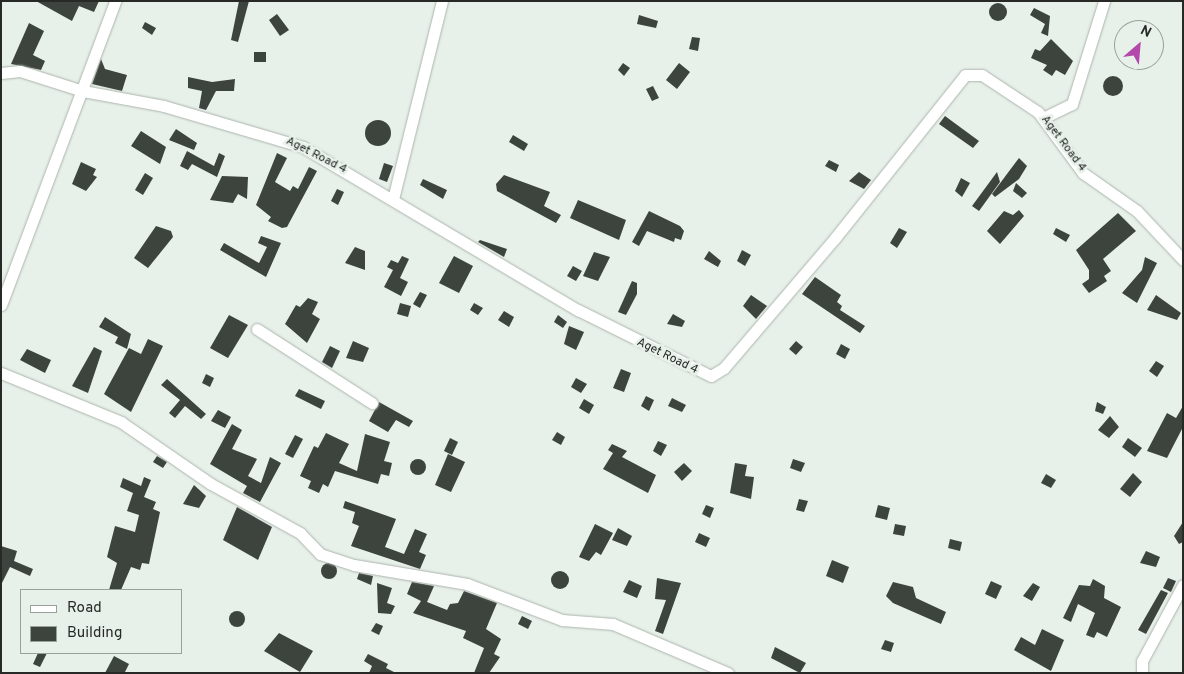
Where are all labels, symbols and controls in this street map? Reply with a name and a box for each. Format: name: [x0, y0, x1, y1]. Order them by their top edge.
north arrow: [1114, 20, 1164, 70]
text: N: [1137, 22, 1154, 42]
street label: Aget Road 4: [1037, 113, 1089, 175]
street label: Aget Road 4: [283, 134, 349, 178]
street label: Aget Road 4: [634, 336, 700, 378]
legend: [20, 589, 182, 654]
text: Road: [67, 599, 102, 618]
text: Building: [67, 624, 122, 643]

